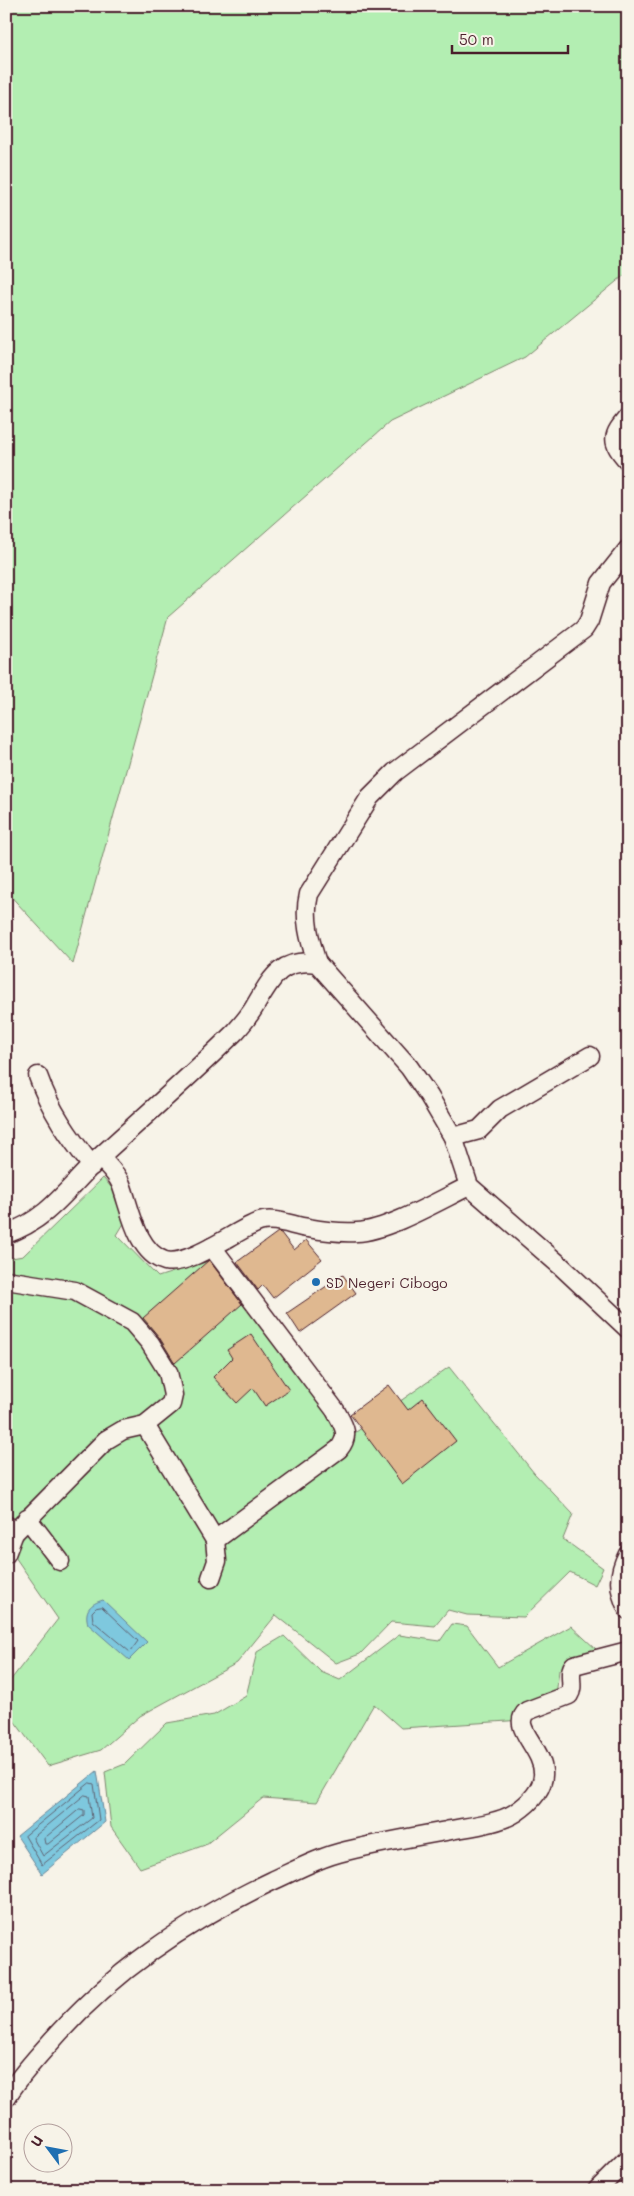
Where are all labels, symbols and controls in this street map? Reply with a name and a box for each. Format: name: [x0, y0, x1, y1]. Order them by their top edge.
scale bar: [452, 22, 568, 54]
text: 50 m: [459, 29, 494, 49]
place label: SD Negeri Cibogo: [326, 1273, 447, 1292]
marker: SD Negeri Cibogo: [310, 1276, 322, 1288]
north arrow: [22, 2124, 72, 2174]
text: U: [26, 2132, 47, 2150]

